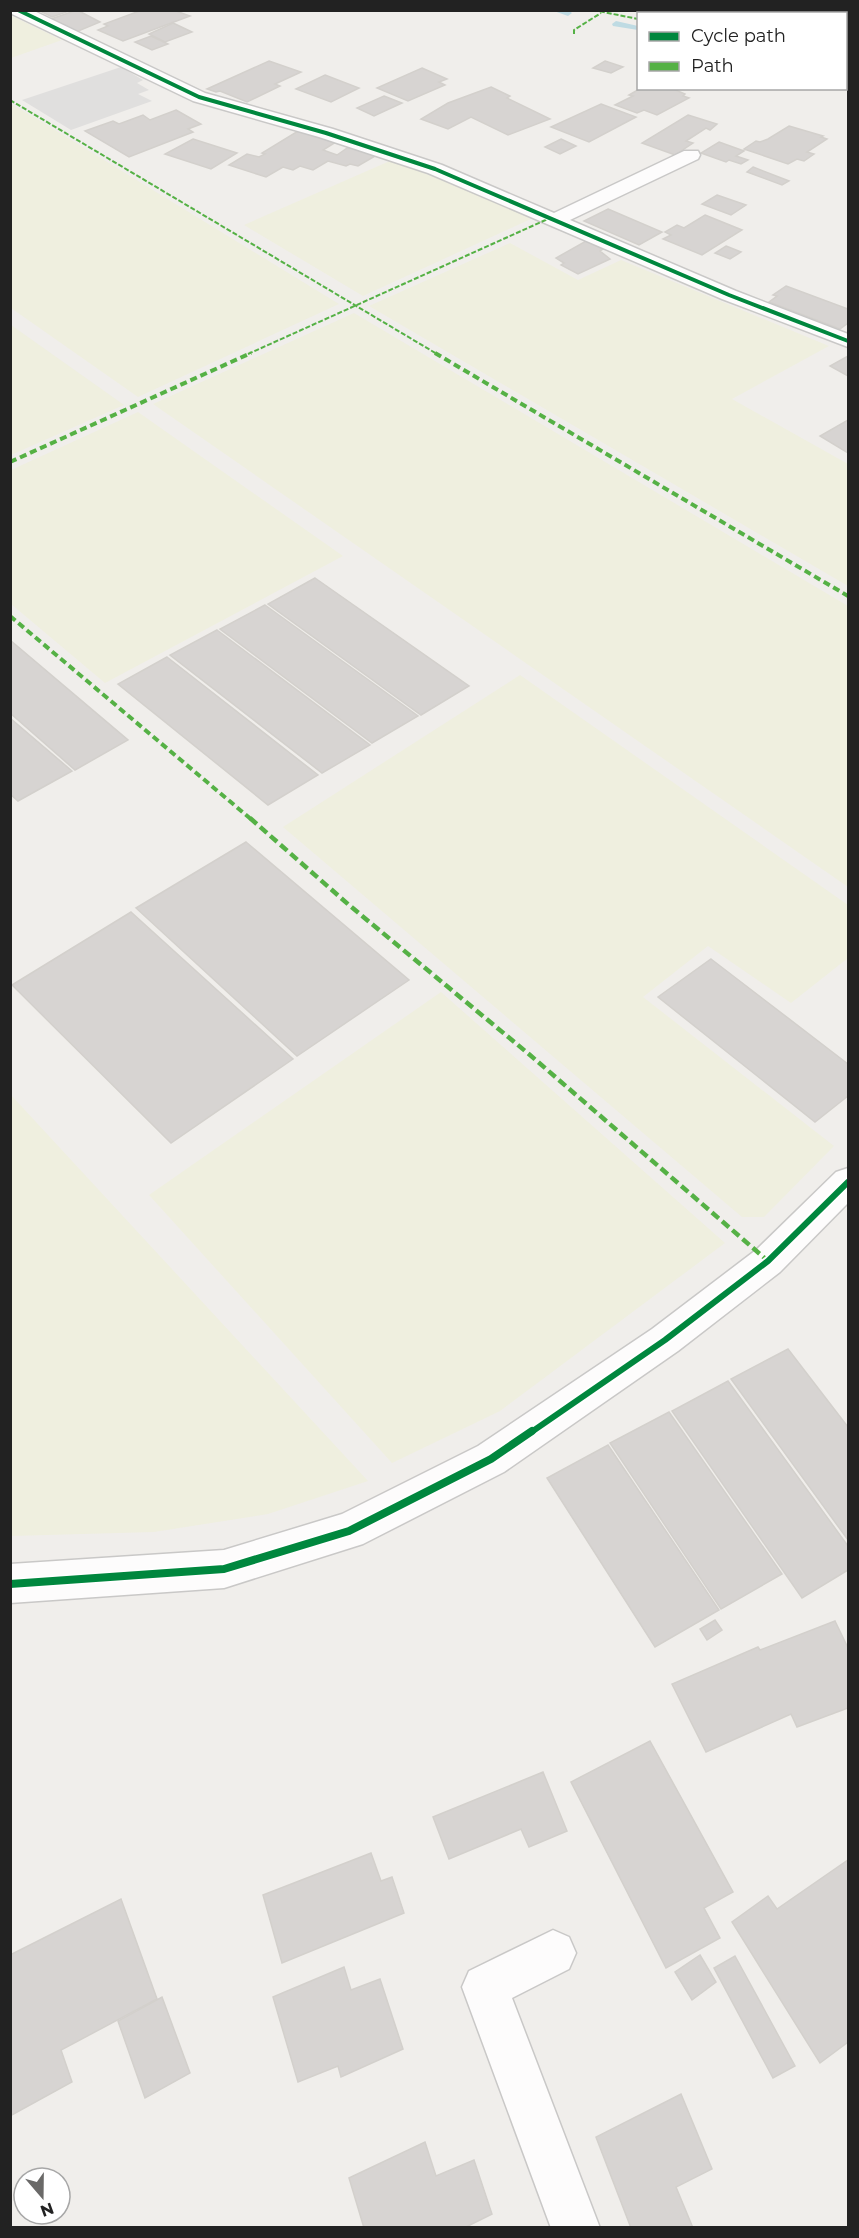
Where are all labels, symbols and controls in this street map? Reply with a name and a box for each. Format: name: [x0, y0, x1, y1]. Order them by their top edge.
legend: [637, 12, 847, 90]
text: Cycle path: [691, 25, 786, 47]
text: Path: [691, 55, 734, 77]
north arrow: [12, 2166, 72, 2226]
text: N: [38, 2198, 56, 2221]

